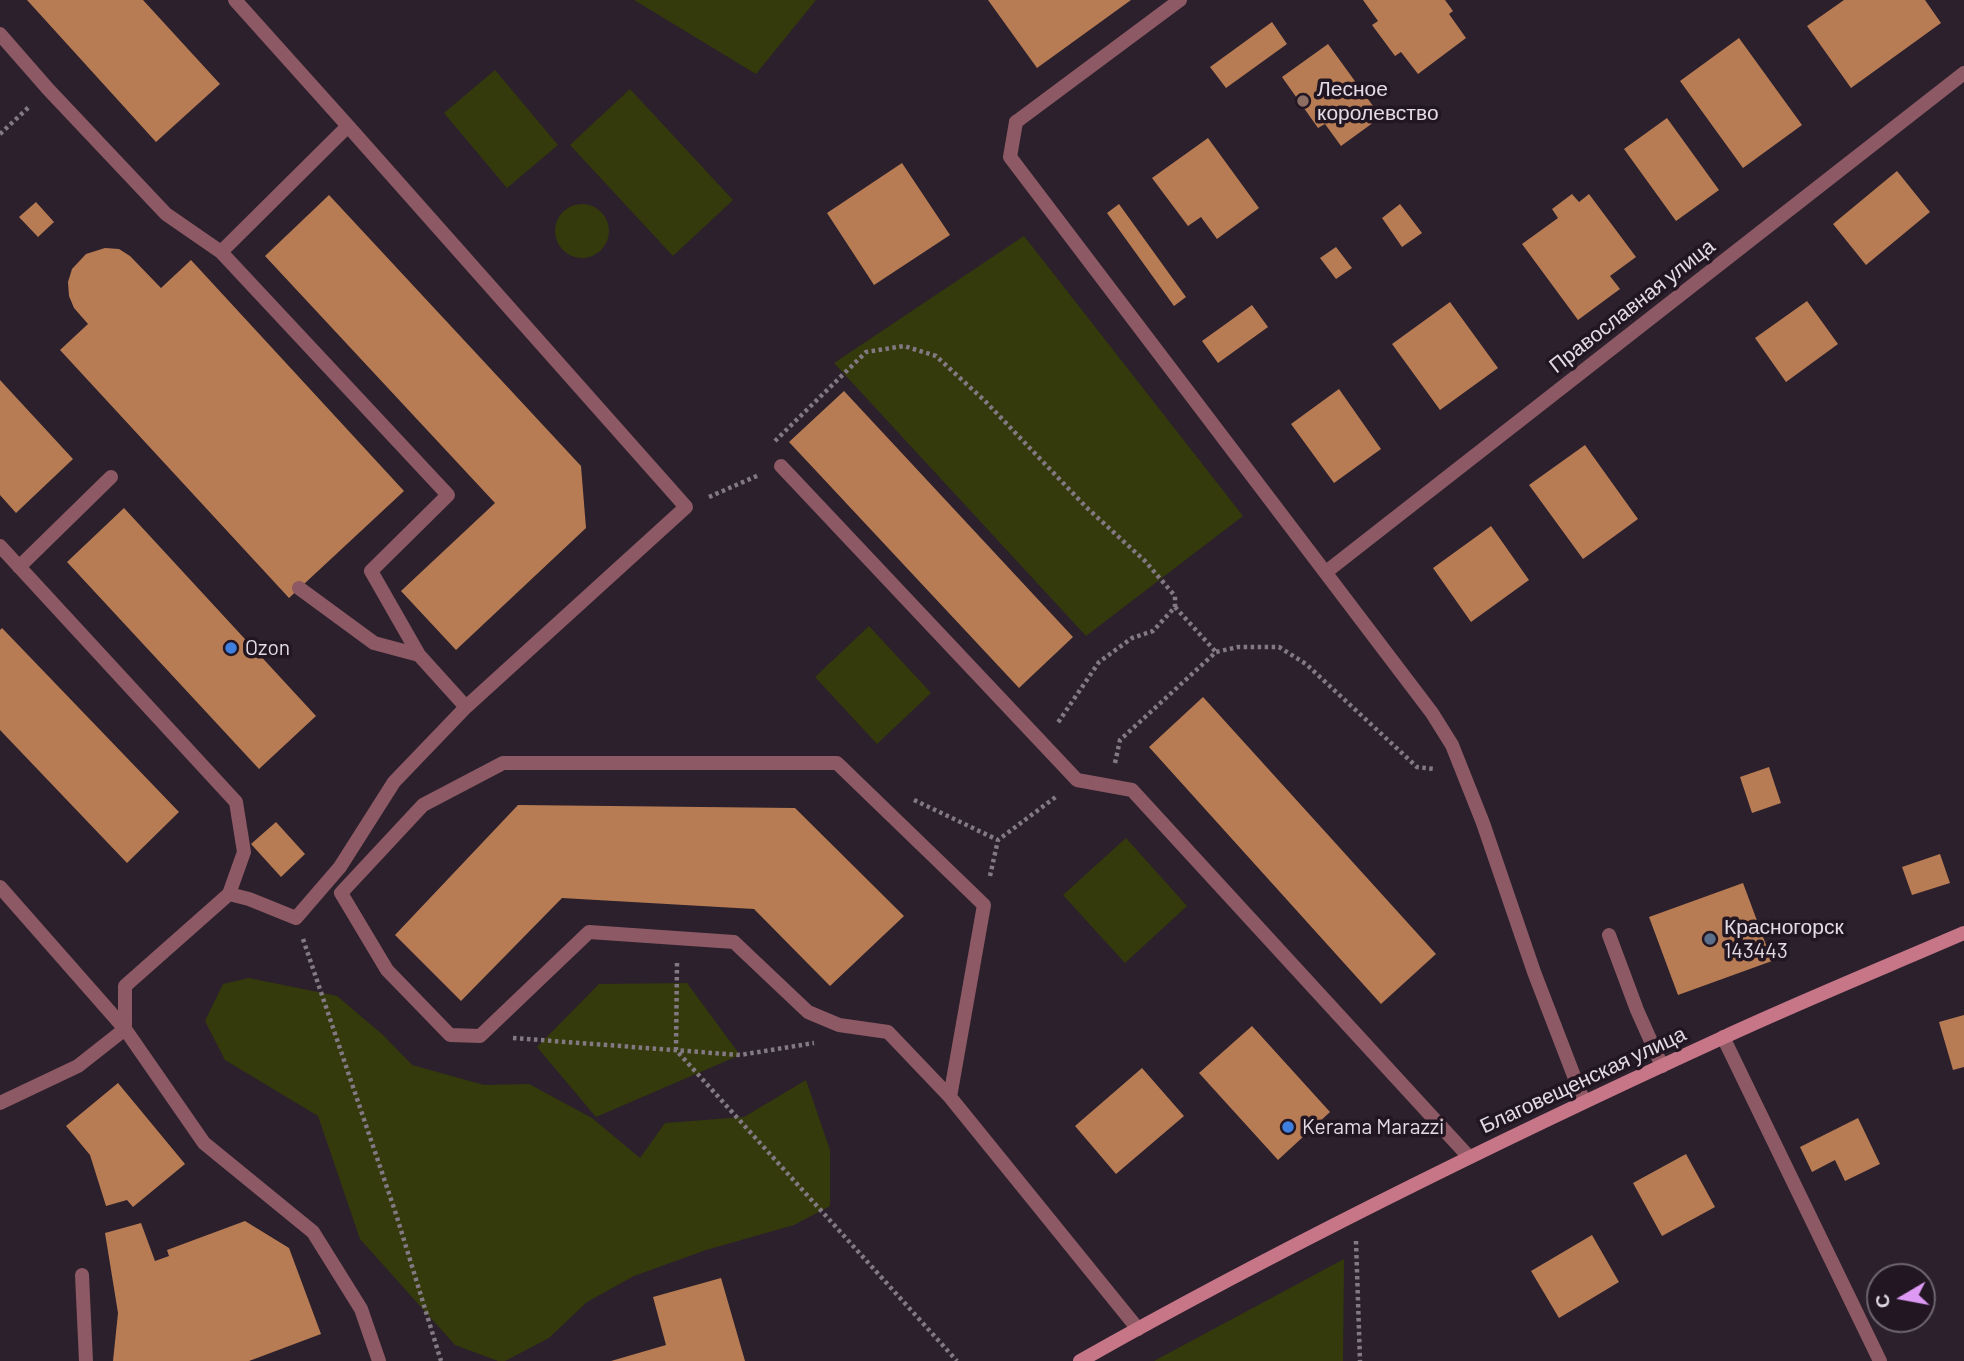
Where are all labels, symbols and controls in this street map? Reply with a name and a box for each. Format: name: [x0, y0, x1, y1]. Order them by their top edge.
place label: Лесное королевство: [1317, 76, 1439, 126]
marker: Лесное королевство: [1295, 93, 1311, 109]
street label: Православная улица: [1544, 234, 1720, 378]
place label: Ozon: [245, 635, 290, 661]
marker: Ozon: [223, 640, 239, 656]
place label: Красногорск 143443: [1724, 914, 1844, 964]
marker: Красногорск 143443: [1702, 931, 1718, 947]
street label: Благовещенская улица: [1476, 1021, 1690, 1139]
place label: Kerama Marazzi: [1302, 1114, 1444, 1140]
marker: Kerama Marazzi: [1280, 1119, 1296, 1135]
north arrow: [1866, 1263, 1936, 1333]
text: С: [1869, 1293, 1894, 1310]

